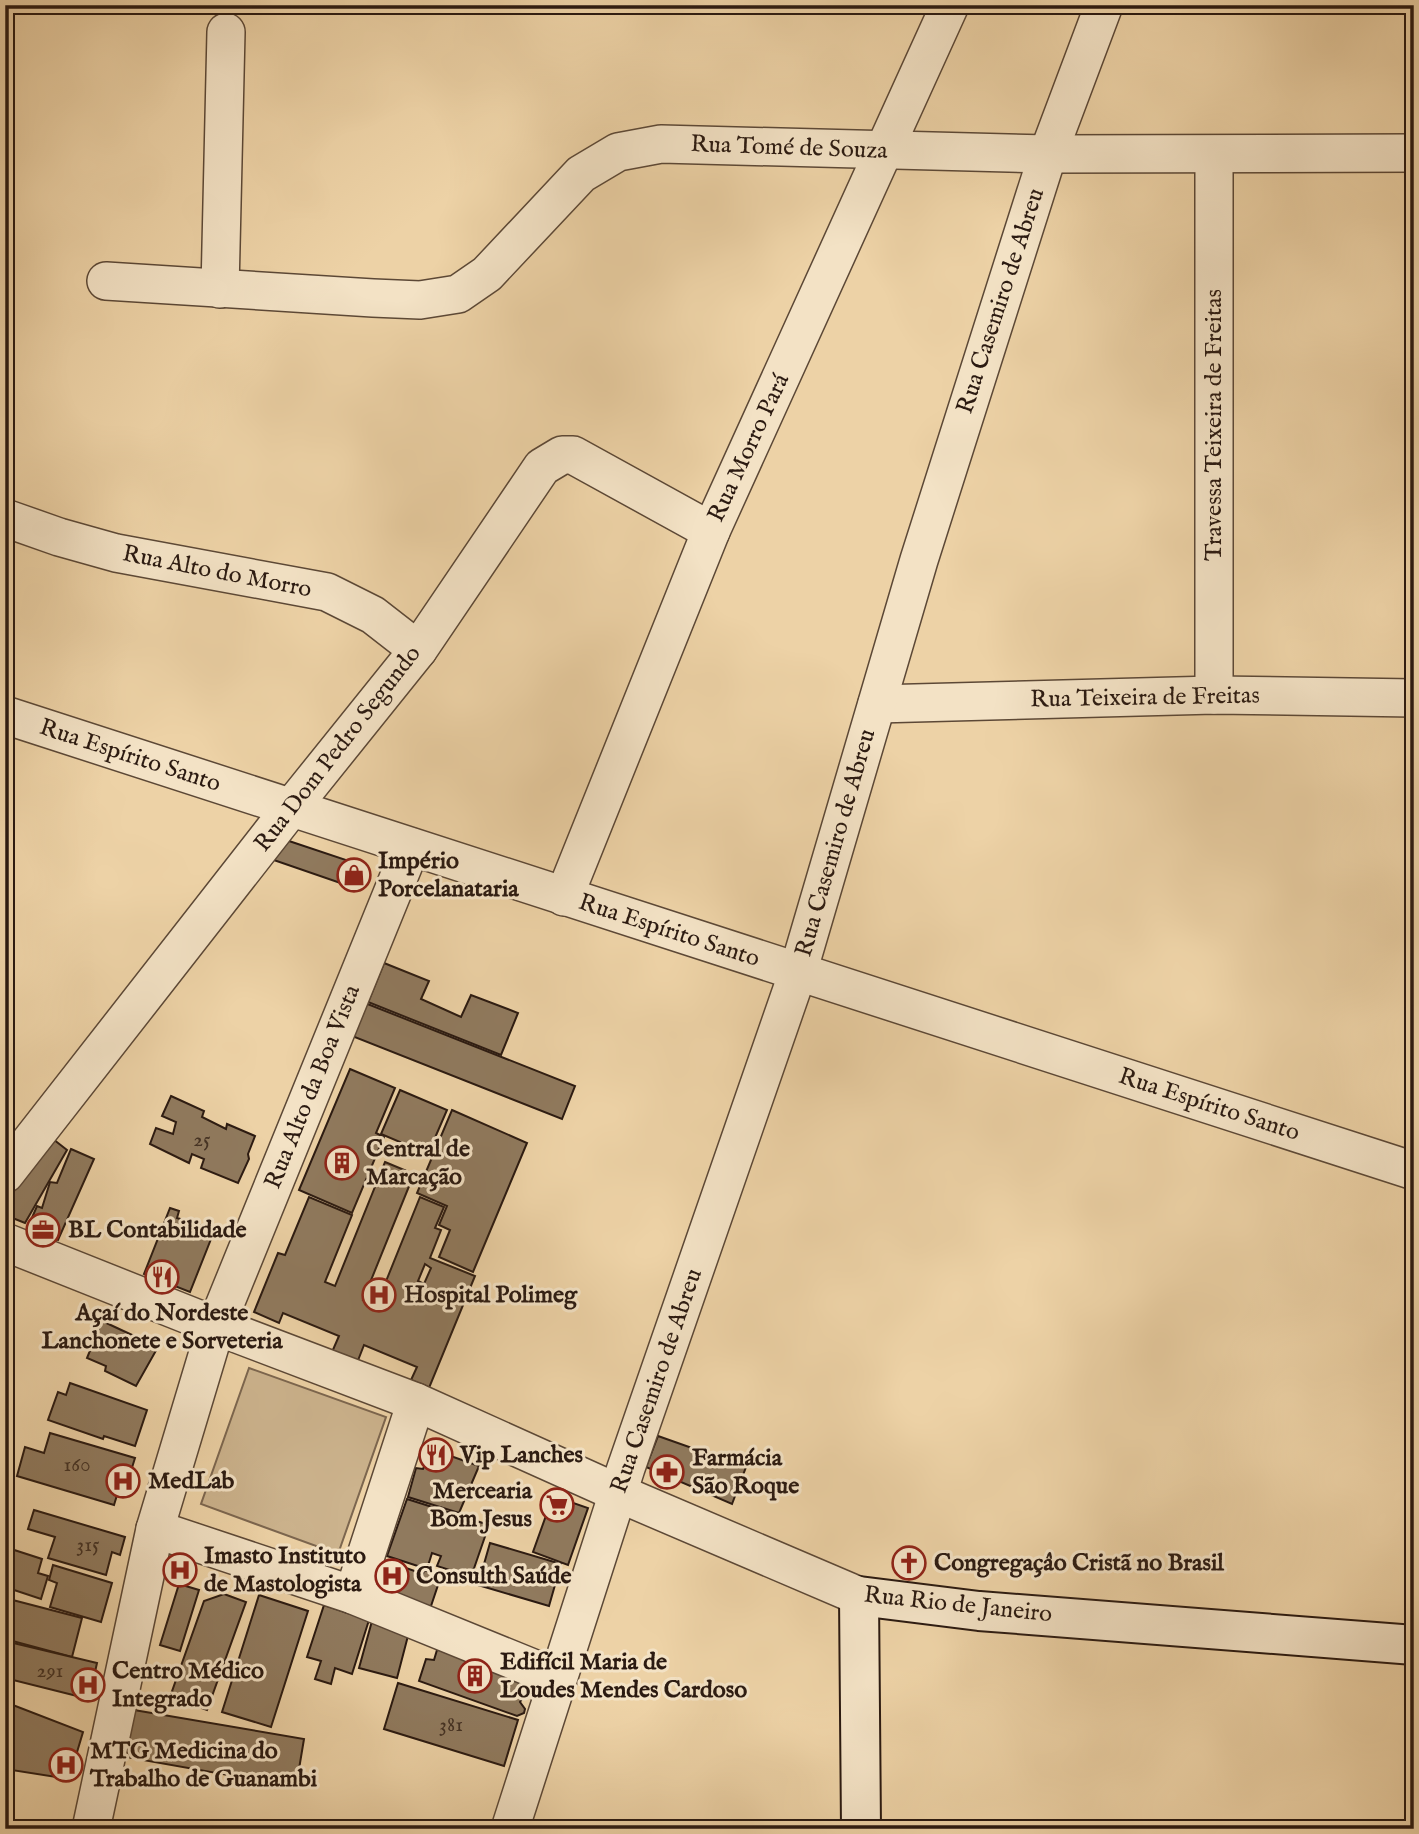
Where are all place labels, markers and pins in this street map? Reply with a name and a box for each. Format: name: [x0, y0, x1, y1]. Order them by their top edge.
place label: Império Porcelanataria: [378, 846, 519, 905]
shop icon: Império Porcelanataria: [335, 856, 373, 894]
place label: Central de Marcação: [366, 1134, 470, 1193]
building icon: Central de Marcação: [323, 1144, 361, 1182]
office icon: BL Contabilidade: [24, 1211, 62, 1249]
place label: BL Contabilidade: [68, 1215, 247, 1246]
restaurant icon: Açaí do Nordeste Lanchonete e Sorveteria: [143, 1258, 181, 1296]
hospital icon: Hospital Polimeg: [360, 1276, 398, 1314]
place label: Hospital Polimeg: [404, 1280, 578, 1311]
place label: Açaí do Nordeste Lanchonete e Sorveteria: [42, 1298, 283, 1357]
restaurant icon: Vip Lanches: [417, 1436, 455, 1474]
place label: Vip Lanches: [459, 1440, 584, 1471]
place label: Farmácia São Roque: [692, 1443, 799, 1502]
pharmacy icon: Farmácia São Roque: [648, 1453, 686, 1491]
hospital icon: MedLab: [104, 1462, 142, 1500]
place label: MedLab: [148, 1466, 235, 1497]
place label: Mercearia Bom Jesus: [430, 1476, 533, 1535]
supermarket icon: Mercearia Bom Jesus: [538, 1486, 576, 1524]
place label: Imasto Instituto de Mastologista: [204, 1541, 366, 1600]
church icon: Congregaçâo Cristã no Brasil: [890, 1544, 928, 1582]
place label: Congregaçâo Cristã no Brasil: [934, 1548, 1224, 1579]
hospital icon: Imasto Instituto de Mastologista: [161, 1551, 199, 1589]
hospital icon: Consulth Saúde: [373, 1557, 411, 1595]
place label: Consulth Saúde: [416, 1561, 571, 1592]
place label: Edifícil Maria de Loudes Mendes Cardoso: [500, 1647, 747, 1706]
place label: Centro Médico Integrado: [112, 1656, 264, 1715]
building icon: Edifícil Maria de Loudes Mendes Cardoso: [456, 1657, 494, 1695]
hospital icon: Centro Médico Integrado: [69, 1666, 107, 1704]
place label: MTG Medicina do Trabalho de Guanambi: [89, 1736, 318, 1795]
hospital icon: MTG Medicina do Trabalho de Guanambi: [47, 1746, 85, 1784]

